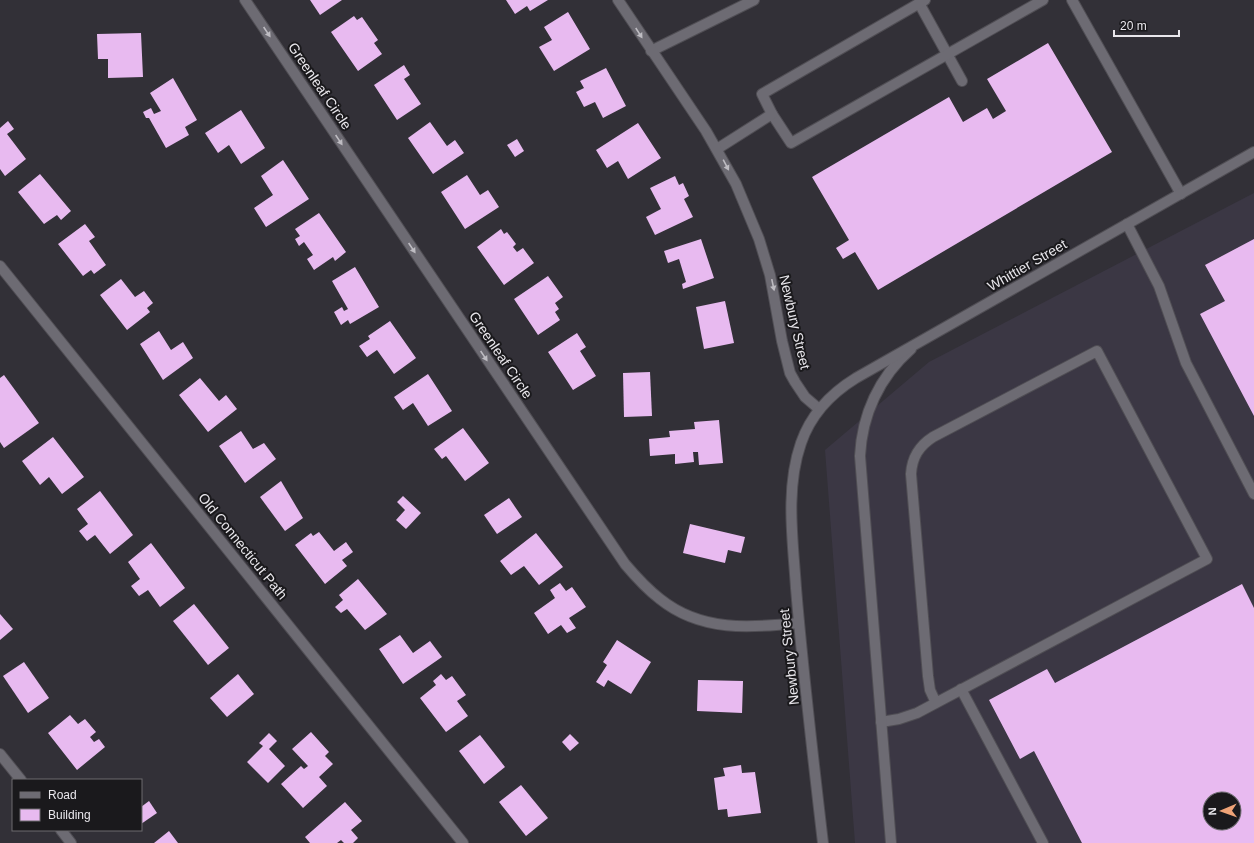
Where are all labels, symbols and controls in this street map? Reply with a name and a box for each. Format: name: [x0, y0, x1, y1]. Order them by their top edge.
scale bar: [1114, 12, 1179, 38]
text: 20 m: [1120, 19, 1147, 33]
one-way arrow: [263, 27, 271, 38]
one-way arrow: [635, 28, 643, 38]
street label: Greenleaf Circle: [285, 40, 355, 133]
one-way arrow: [335, 135, 343, 145]
one-way arrow: [722, 159, 729, 171]
street label: Whittier Street: [985, 236, 1069, 294]
one-way arrow: [408, 243, 416, 253]
street label: Newbury Street: [776, 273, 814, 371]
one-way arrow: [770, 279, 776, 292]
street label: Greenleaf Circle: [466, 309, 536, 402]
one-way arrow: [480, 351, 488, 361]
street label: Old Connecticut Path: [195, 490, 291, 602]
street label: Newbury Street: [776, 608, 802, 706]
legend: [12, 779, 142, 831]
text: Road: [48, 788, 77, 802]
north arrow: [1202, 791, 1242, 831]
text: N: [1206, 807, 1218, 816]
text: Building: [48, 808, 91, 822]

